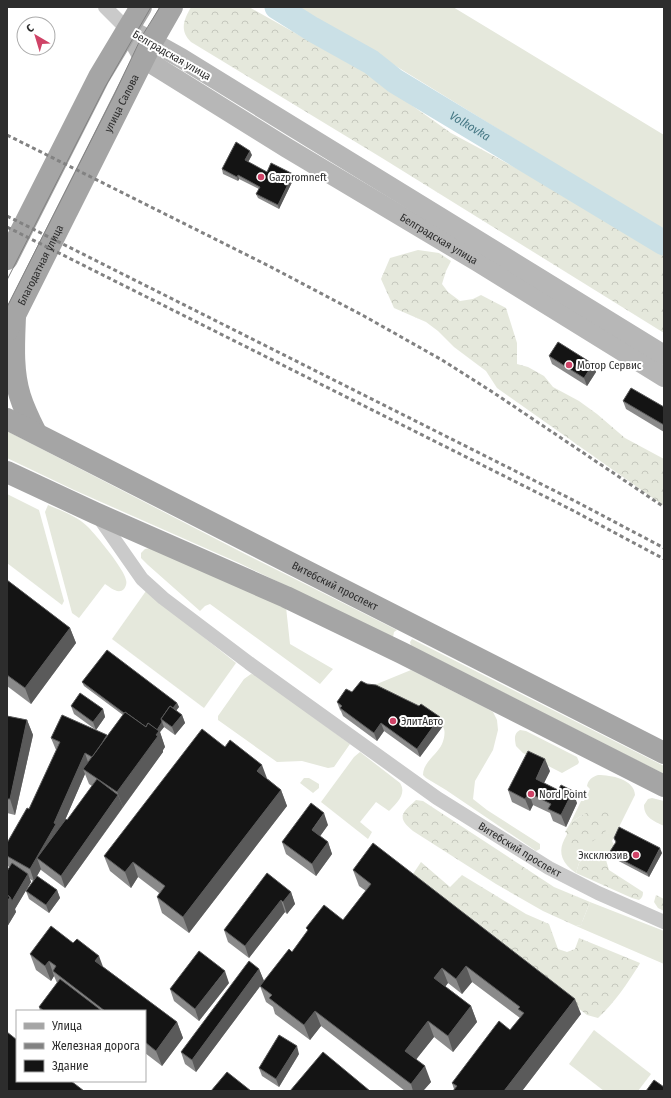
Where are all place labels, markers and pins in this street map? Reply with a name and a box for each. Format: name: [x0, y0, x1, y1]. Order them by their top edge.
place label: Gazpromneft: [269, 171, 327, 184]
marker: Gazpromneft: [256, 172, 266, 182]
place label: Мотор Сервис: [577, 359, 642, 372]
marker: Мотор Сервис: [564, 360, 574, 370]
place label: ЭлитАвто: [401, 715, 444, 728]
marker: ЭлитАвто: [388, 716, 398, 726]
place label: Nord Point: [539, 788, 587, 801]
marker: Nord Point: [526, 789, 536, 799]
place label: Эксклюзив: [578, 849, 628, 862]
marker: Эксклюзив: [631, 850, 641, 860]

